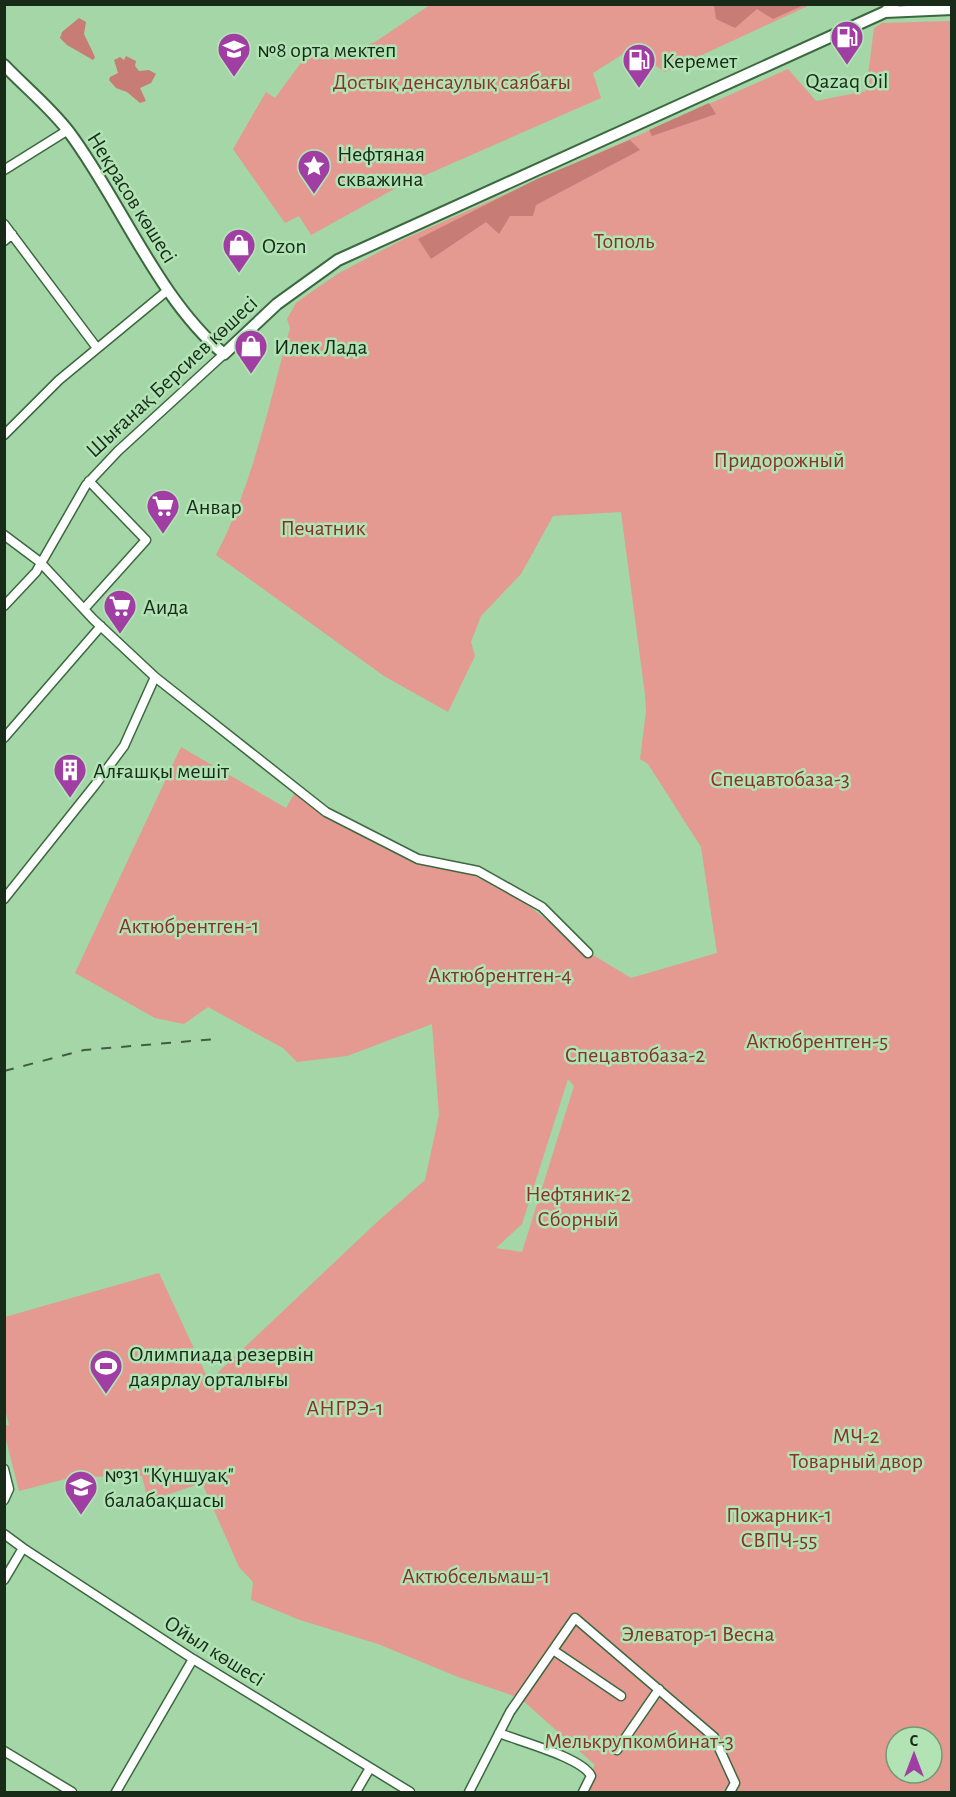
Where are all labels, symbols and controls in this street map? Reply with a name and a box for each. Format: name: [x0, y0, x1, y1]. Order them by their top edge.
fuel station icon: Qazaq Oil: [829, 19, 865, 66]
school or university icon: №8 орта мектеп: [216, 31, 252, 78]
place label: №8 орта мектеп: [257, 39, 397, 61]
fuel station icon: Керемет: [621, 42, 657, 89]
place label: Керемет: [662, 50, 738, 72]
place label: Qazaq Oil: [805, 70, 889, 92]
park label: Достық денсаулық саябағы: [333, 71, 571, 93]
street label: Некрасов көшесі: [83, 128, 181, 267]
place label: Нефтяная скважина: [337, 143, 425, 190]
place icon: Нефтяная скважина: [296, 148, 332, 195]
shop icon: Ozon: [221, 227, 257, 274]
park label: Тополь: [594, 230, 655, 252]
place label: Ozon: [262, 235, 307, 257]
street label: Шығанақ Берсиев көшесі: [82, 292, 262, 462]
shop icon: Илек Лада: [233, 328, 269, 375]
place label: Илек Лада: [274, 336, 368, 358]
park label: Придорожный: [713, 449, 845, 471]
supermarket icon: Анвар: [145, 488, 181, 535]
place label: Анвар: [186, 496, 242, 518]
park label: Печатник: [280, 517, 366, 539]
supermarket icon: Аида: [102, 588, 138, 635]
place label: Аида: [143, 596, 189, 618]
building icon: Алғашқы мешіт: [52, 752, 88, 799]
place label: Алғашқы мешіт: [93, 760, 230, 782]
park label: Спецавтобаза-3: [710, 768, 850, 790]
park label: Актюбрентген-1: [119, 915, 259, 937]
park label: Актюбрентген-4: [428, 964, 572, 986]
park label: Актюбрентген-5: [746, 1030, 888, 1052]
park label: Спецавтобаза-2: [565, 1044, 705, 1066]
park label: Нефтяник-2 Сборный: [525, 1183, 631, 1230]
place label: Олимпиада резервін даярлау орталығы: [129, 1343, 314, 1390]
sports icon: Олимпиада резервін даярлау орталығы: [88, 1348, 124, 1395]
park label: АНГРЭ-1: [306, 1397, 384, 1419]
park label: МЧ-2 Товарный двор: [789, 1425, 923, 1472]
place label: №31 "Күншуақ" балабақшасы: [104, 1464, 234, 1511]
school or university icon: №31 "Күншуақ" балабақшасы: [63, 1469, 99, 1516]
park label: Пожарник-1 СВПЧ-55: [726, 1504, 832, 1551]
park label: Актюбсельмаш-1: [402, 1565, 550, 1587]
street label: Ойыл көшесі: [160, 1611, 269, 1690]
park label: Элеватор-1 Весна: [621, 1623, 775, 1645]
north arrow: [884, 1725, 944, 1785]
park label: Мелькрупкомбинат-3: [544, 1730, 734, 1752]
text: С: [910, 1733, 919, 1749]

